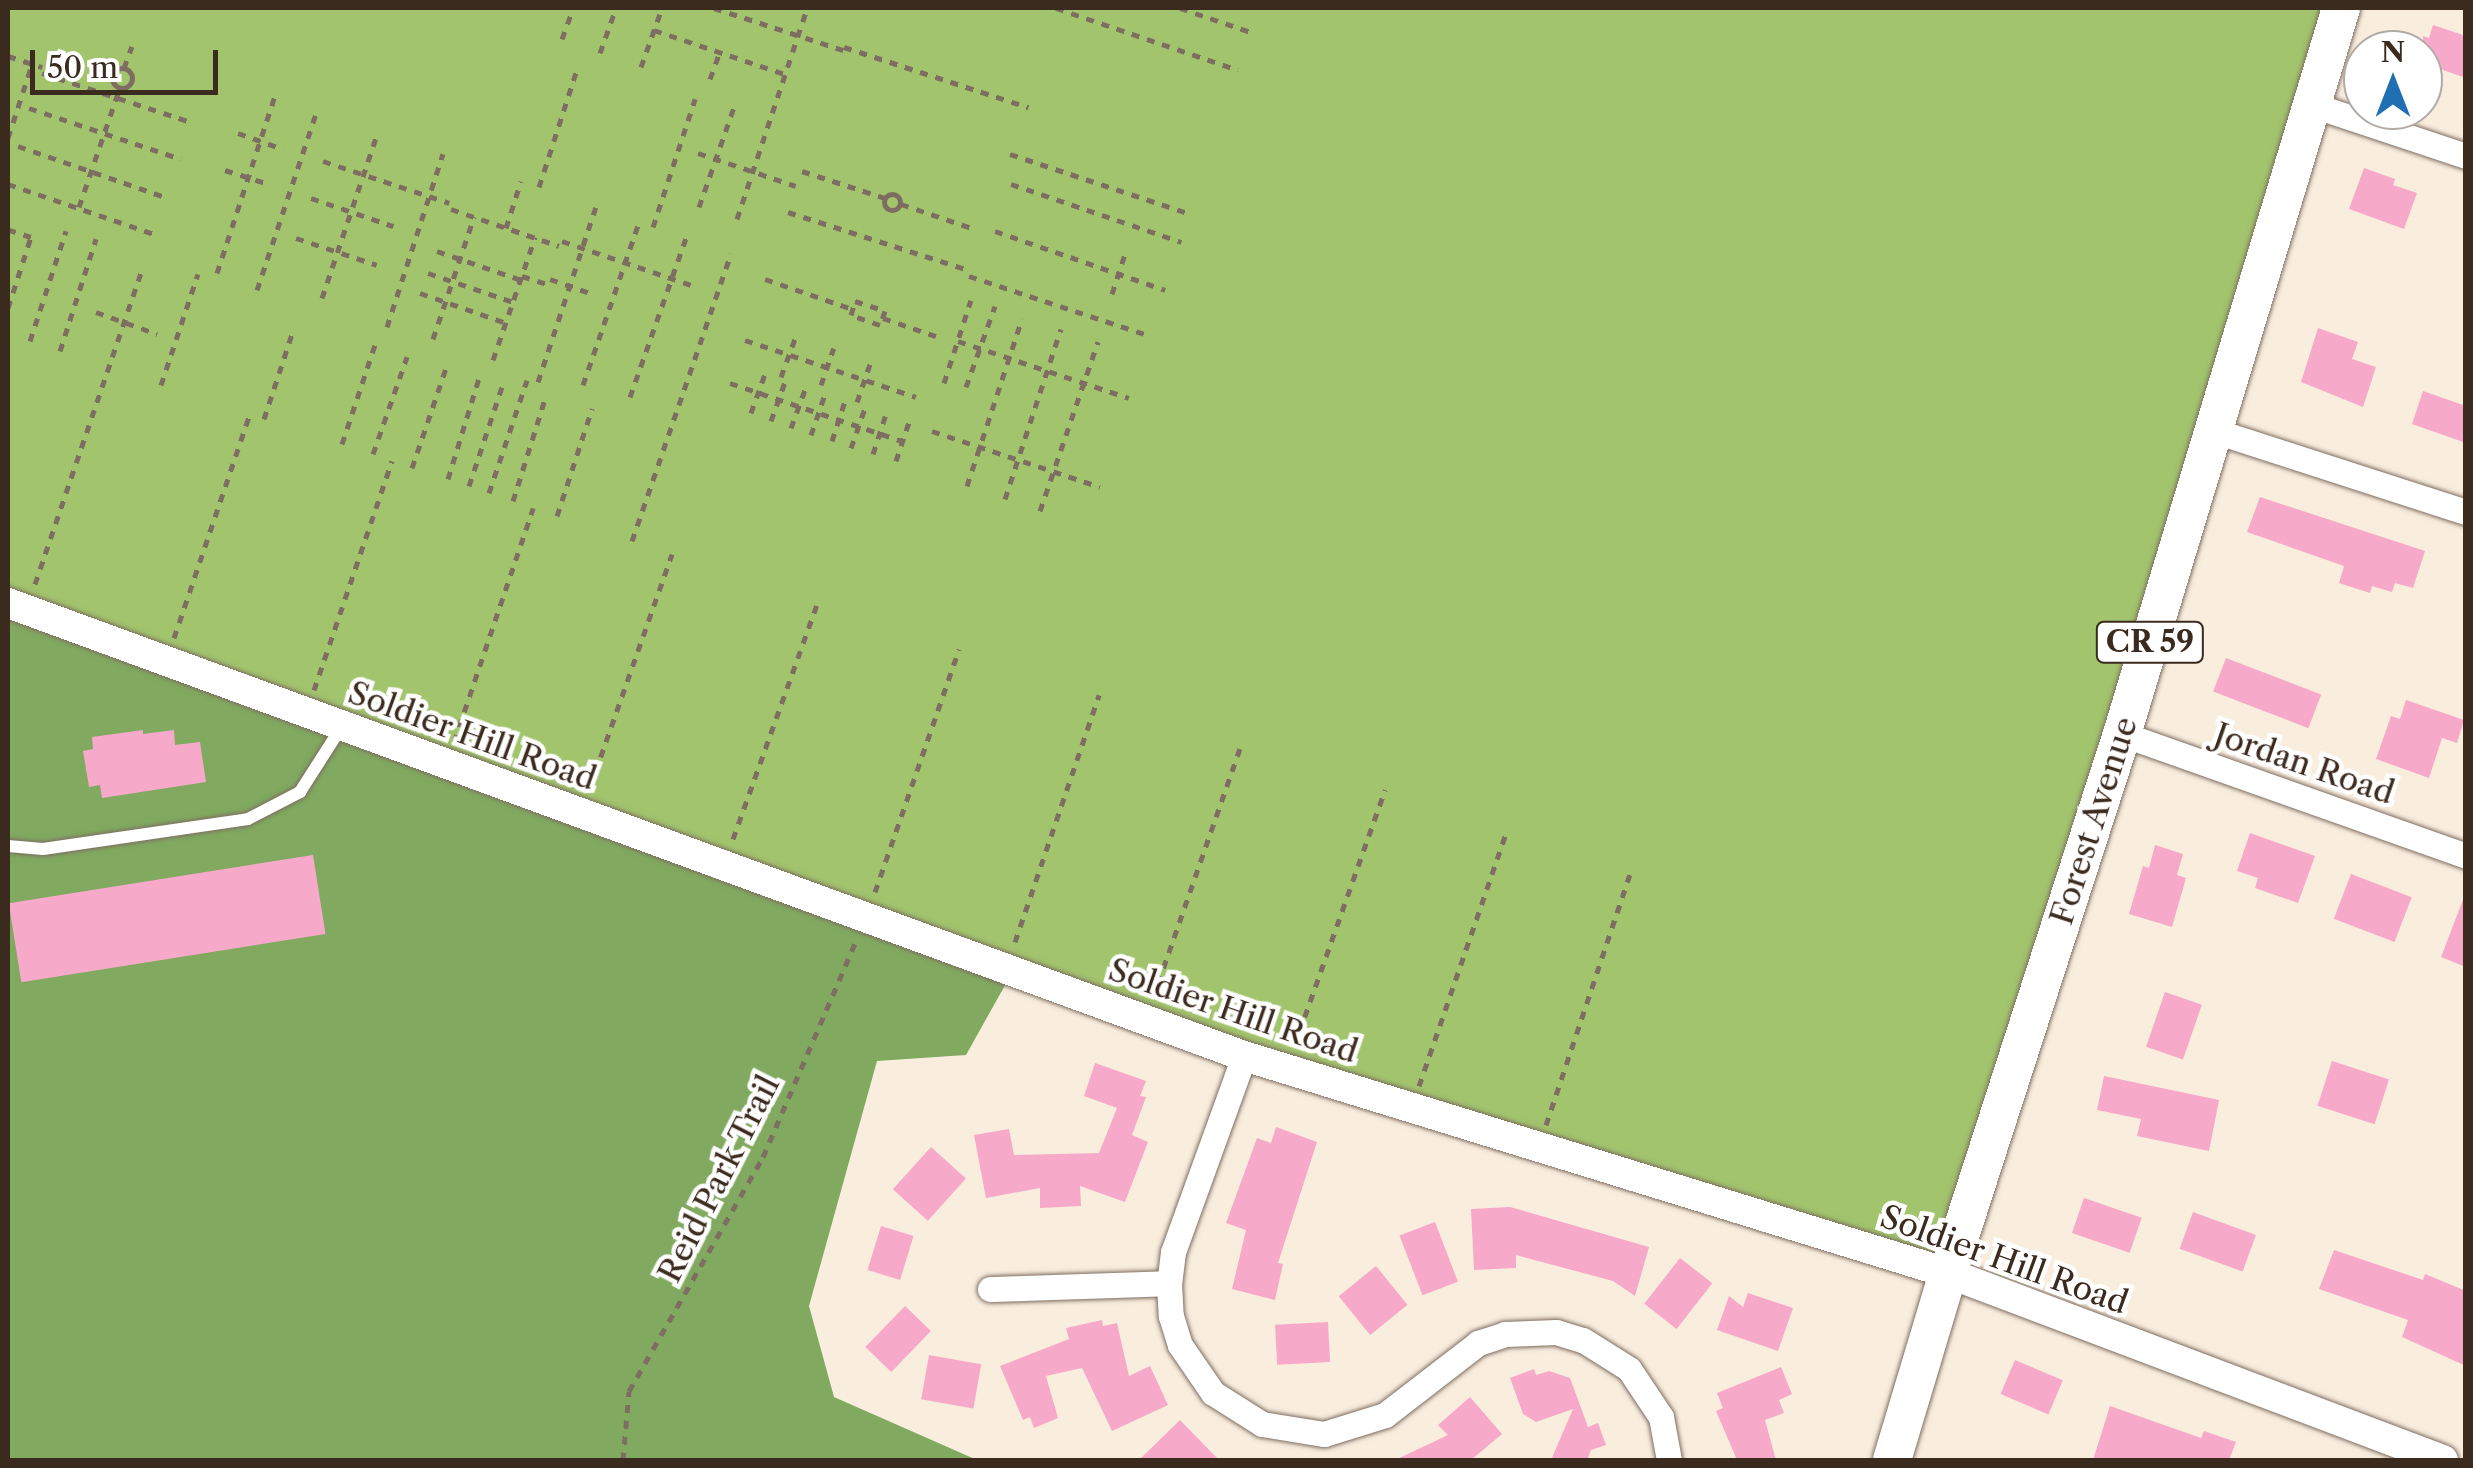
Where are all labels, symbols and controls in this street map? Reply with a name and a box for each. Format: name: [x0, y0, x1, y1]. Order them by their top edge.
scale bar: [35, 30, 222, 92]
north arrow: [2343, 30, 2443, 130]
text: N: [2381, 35, 2405, 69]
text: 50 m: [47, 49, 118, 86]
road number: CR 59: [2095, 617, 2205, 667]
street label: Soldier Hill Road: [343, 673, 601, 799]
street label: Forest Avenue: [2042, 712, 2146, 930]
street label: Jordan Road: [2209, 715, 2399, 813]
street label: Soldier Hill Road: [1103, 950, 1363, 1072]
street label: Reid Park Trail: [650, 1069, 788, 1289]
street label: Soldier Hill Road: [1875, 1197, 2133, 1323]

